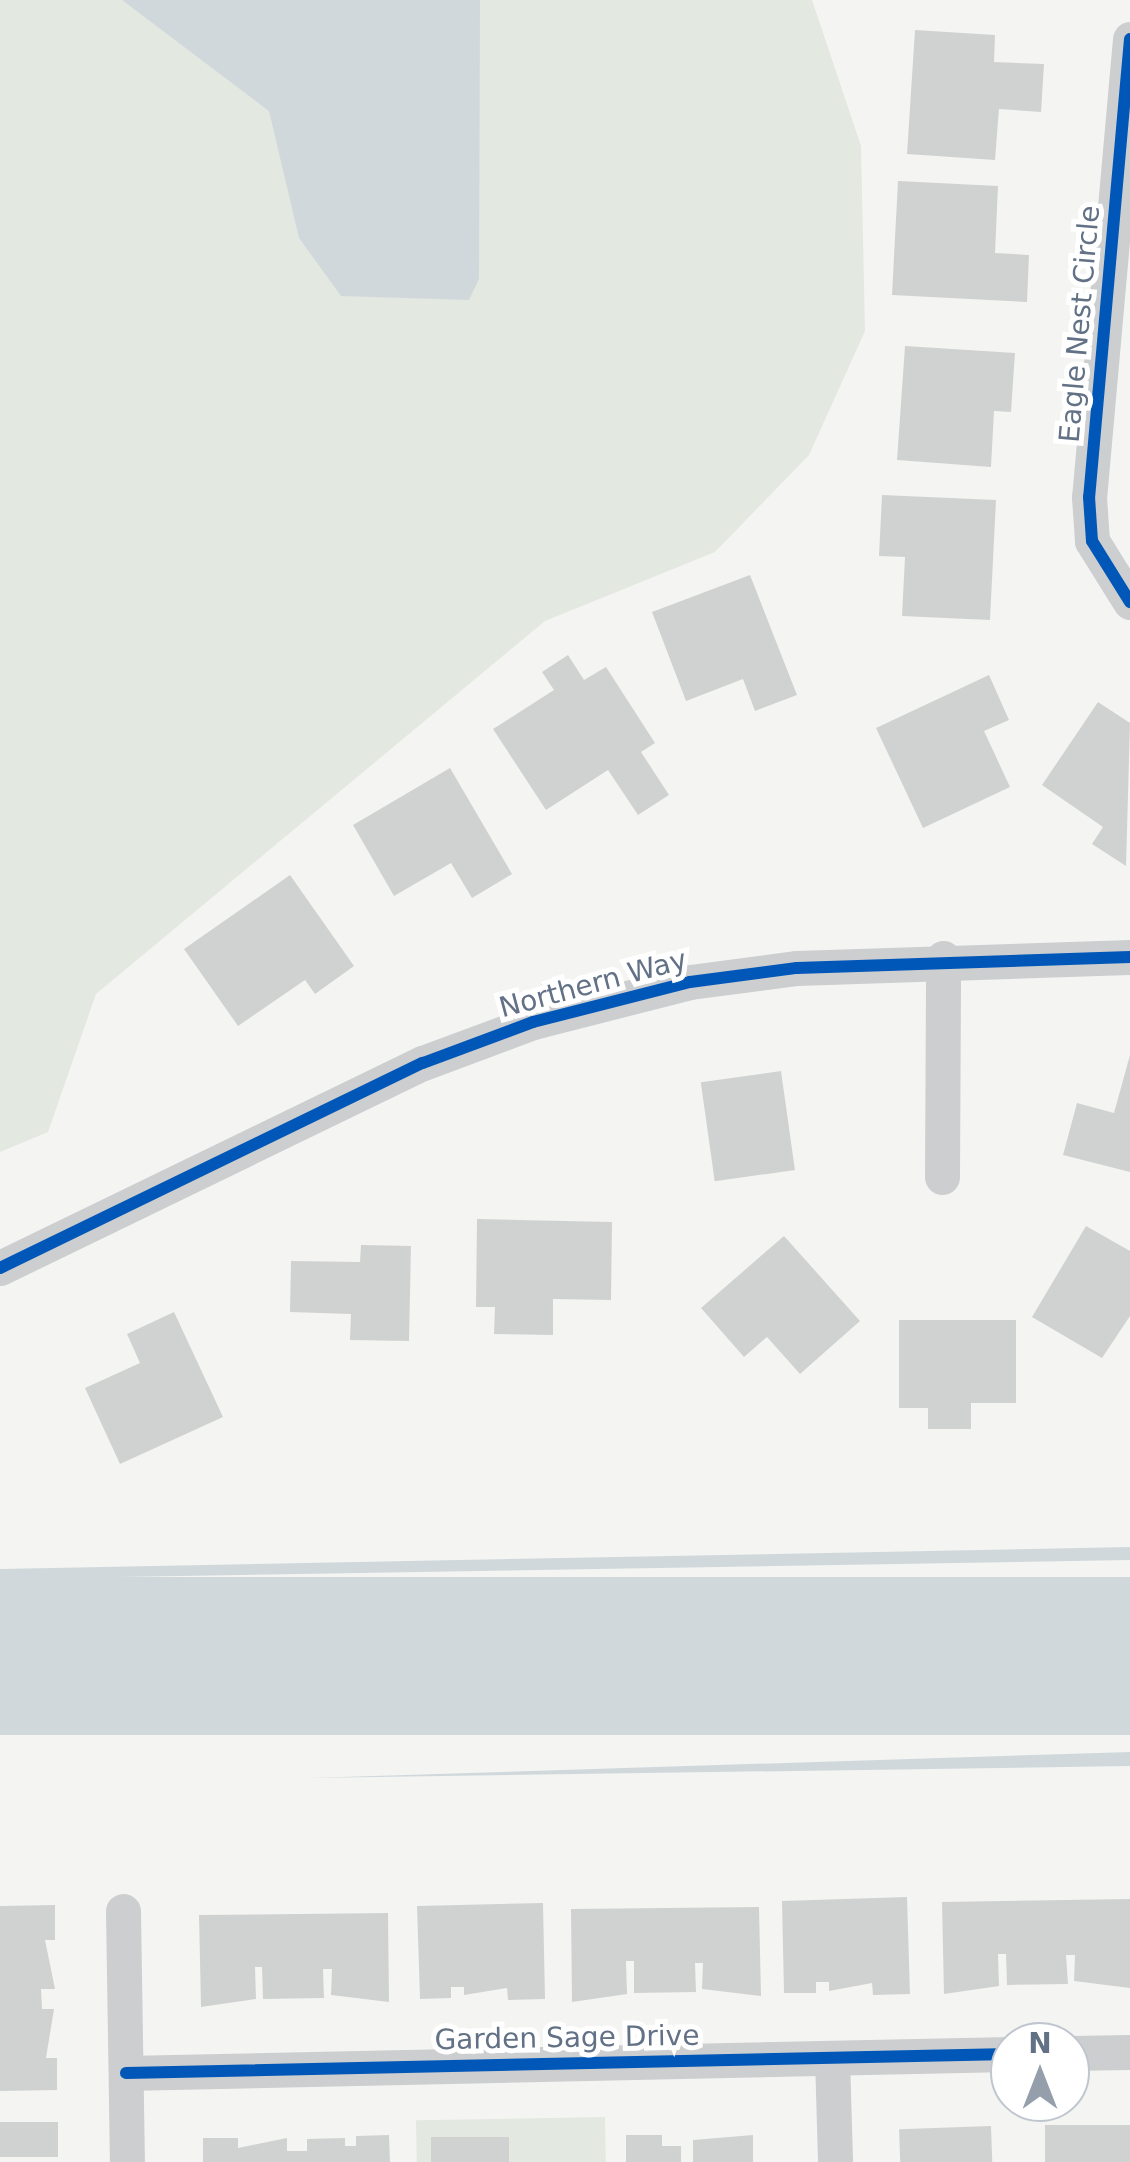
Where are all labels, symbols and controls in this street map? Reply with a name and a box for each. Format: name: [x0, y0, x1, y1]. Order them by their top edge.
street label: Eagle Nest Circle: [1053, 204, 1107, 444]
street label: Northern Way: [496, 943, 690, 1025]
street label: Garden Sage Drive: [434, 2019, 700, 2057]
north arrow: [990, 2022, 1090, 2122]
text: N: [1028, 2027, 1052, 2060]

